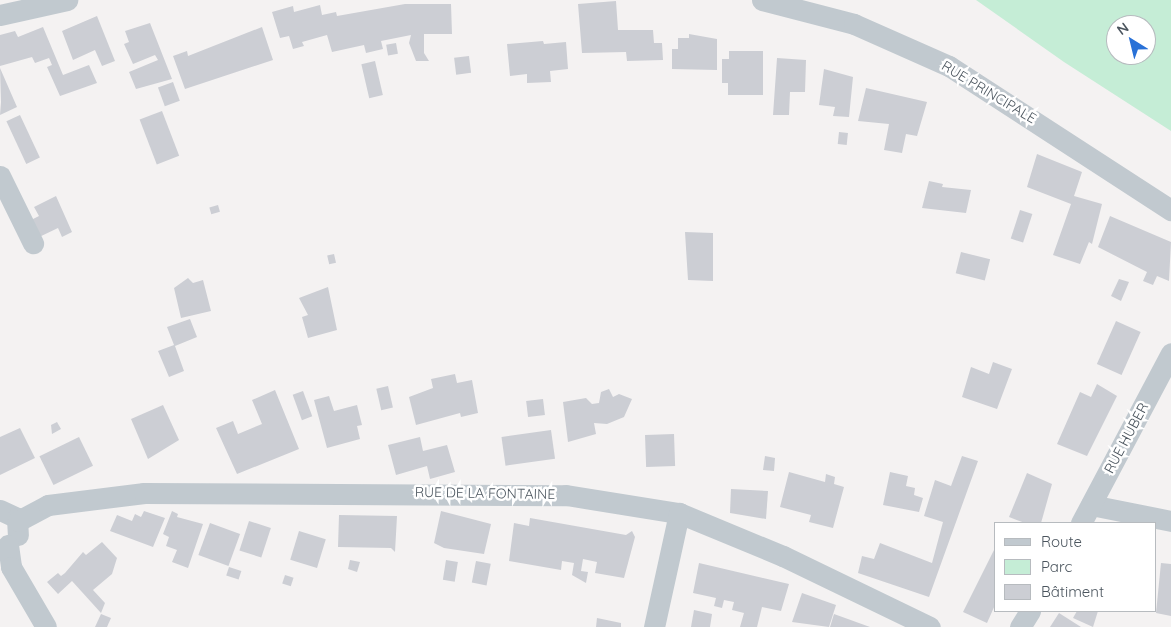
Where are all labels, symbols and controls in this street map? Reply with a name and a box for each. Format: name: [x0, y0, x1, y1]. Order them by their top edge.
north arrow: [1106, 15, 1156, 65]
text: N: [1113, 18, 1132, 39]
street label: RUE PRINCIPALE: [939, 57, 1039, 127]
street label: RUE HUBER: [1100, 400, 1152, 476]
street label: RUE DE LA FONTAINE: [415, 483, 555, 503]
legend: [994, 522, 1156, 612]
text: Route: [1041, 532, 1082, 551]
text: Parc: [1041, 557, 1072, 576]
text: Bâtiment: [1041, 582, 1104, 601]

